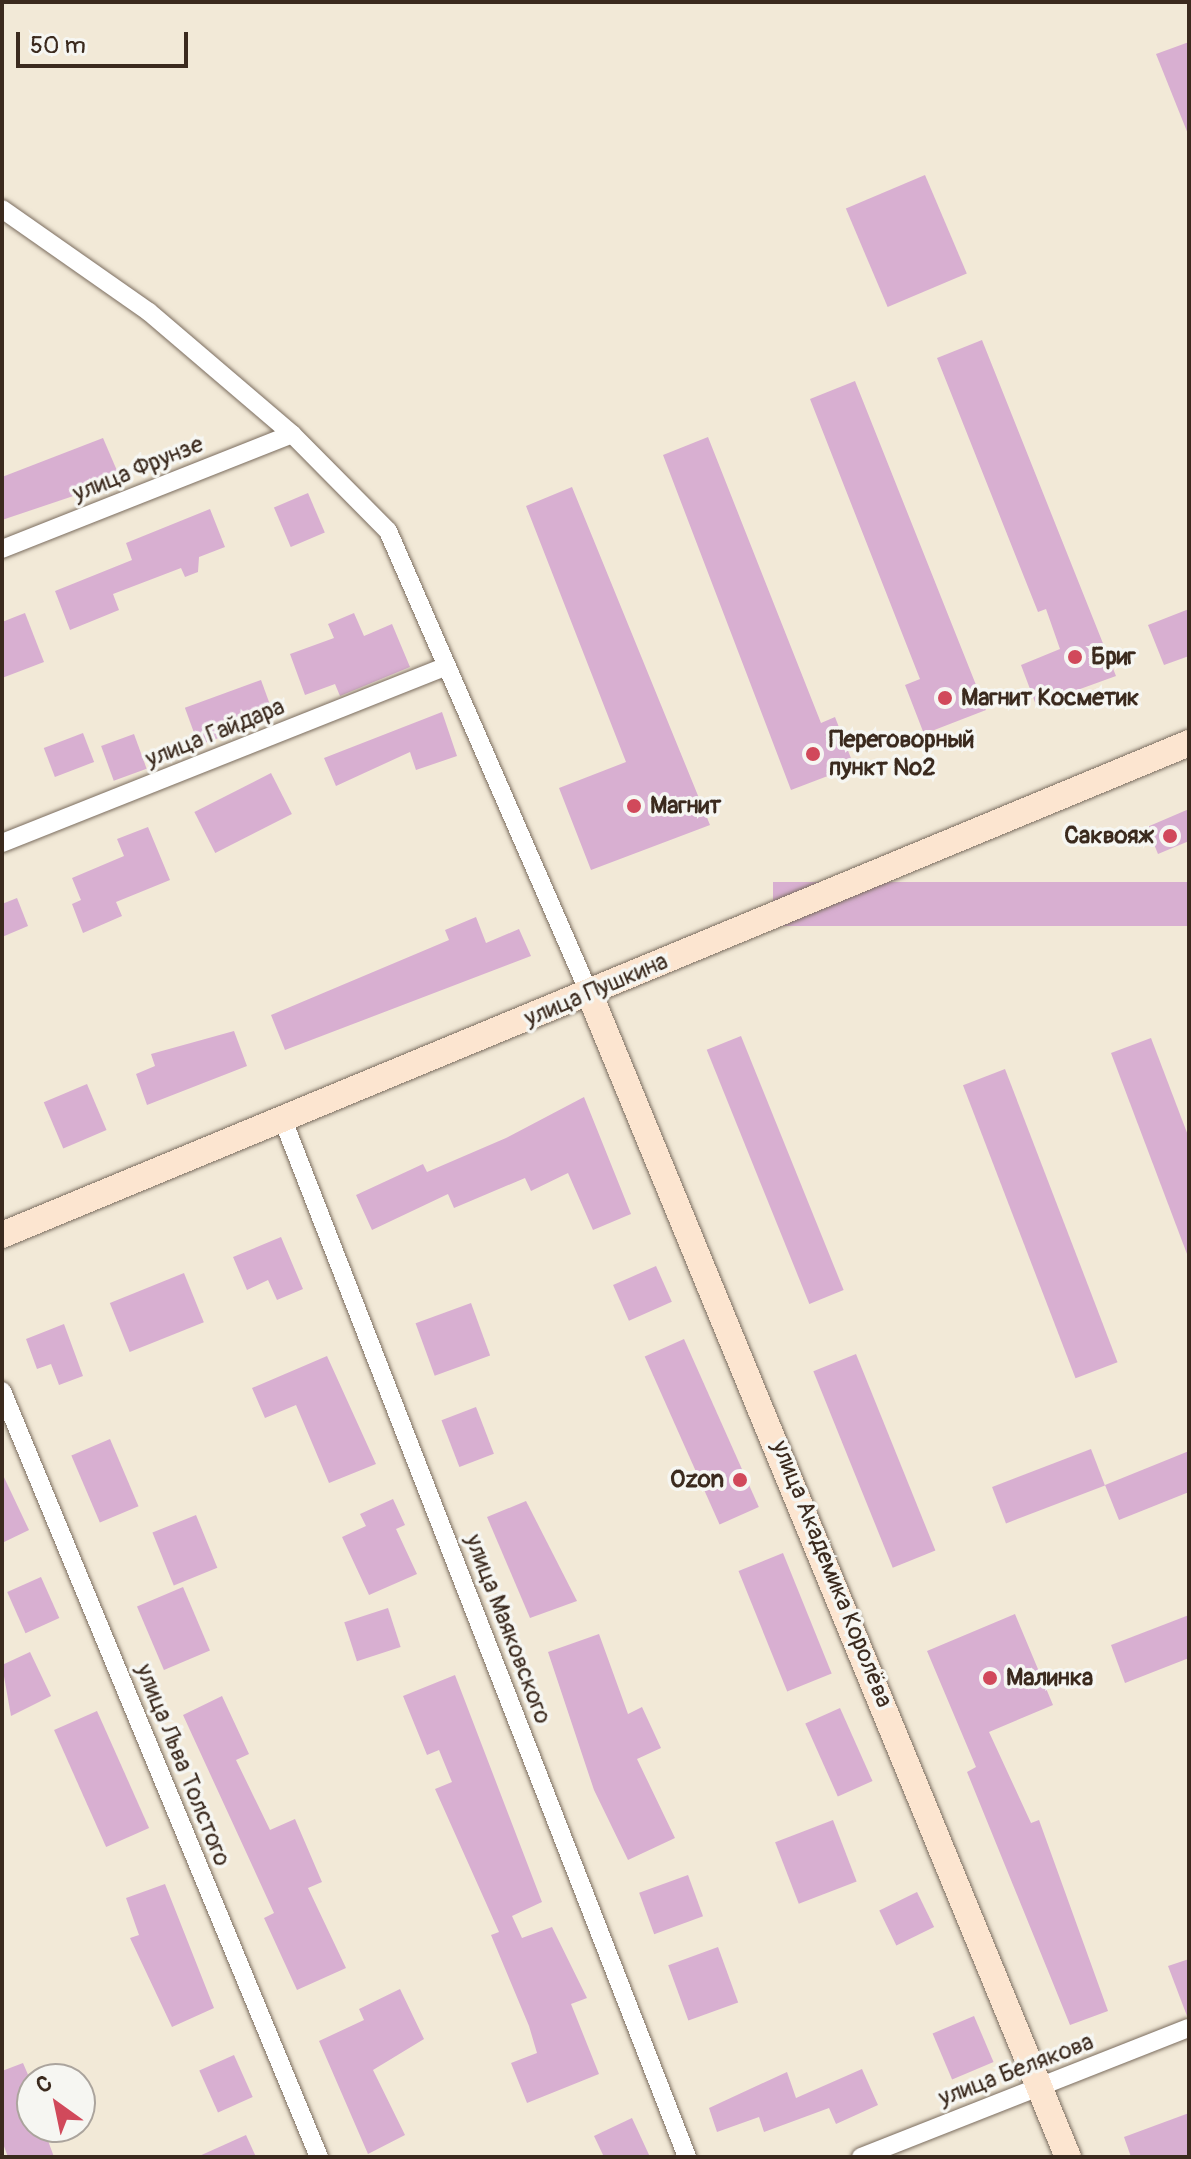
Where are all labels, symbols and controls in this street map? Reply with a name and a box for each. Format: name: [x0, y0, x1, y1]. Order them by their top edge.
scale bar: [20, 16, 192, 66]
text: 50 m: [30, 31, 86, 60]
street label: улица Фрунзе: [69, 430, 207, 508]
place label: Бриг: [1091, 643, 1136, 671]
marker: Бриг: [1066, 648, 1084, 666]
place label: Магнит Косметик: [961, 684, 1139, 712]
marker: Магнит Косметик: [936, 689, 954, 707]
street label: улица Гайдара: [141, 692, 289, 774]
place label: Переговорный пункт №2: [829, 726, 974, 782]
marker: Переговорный пункт №2: [804, 745, 822, 763]
place label: Магнит: [650, 792, 721, 820]
marker: Магнит: [625, 797, 643, 815]
place label: Саквояж: [1064, 822, 1154, 850]
marker: Саквояж: [1161, 827, 1179, 845]
street label: улица Пушкина: [520, 947, 672, 1033]
street label: улица Академика Королёва: [765, 1436, 899, 1712]
place label: Ozon: [670, 1466, 724, 1494]
marker: Ozon: [731, 1471, 749, 1489]
street label: улица Маяковского: [459, 1530, 557, 1728]
street label: улица Льва Толстого: [129, 1660, 237, 1870]
place label: Малинка: [1006, 1664, 1093, 1692]
marker: Малинка: [981, 1669, 999, 1687]
street label: улица Белякова: [935, 2027, 1097, 2113]
north arrow: [16, 2063, 96, 2143]
text: С: [31, 2069, 57, 2100]

